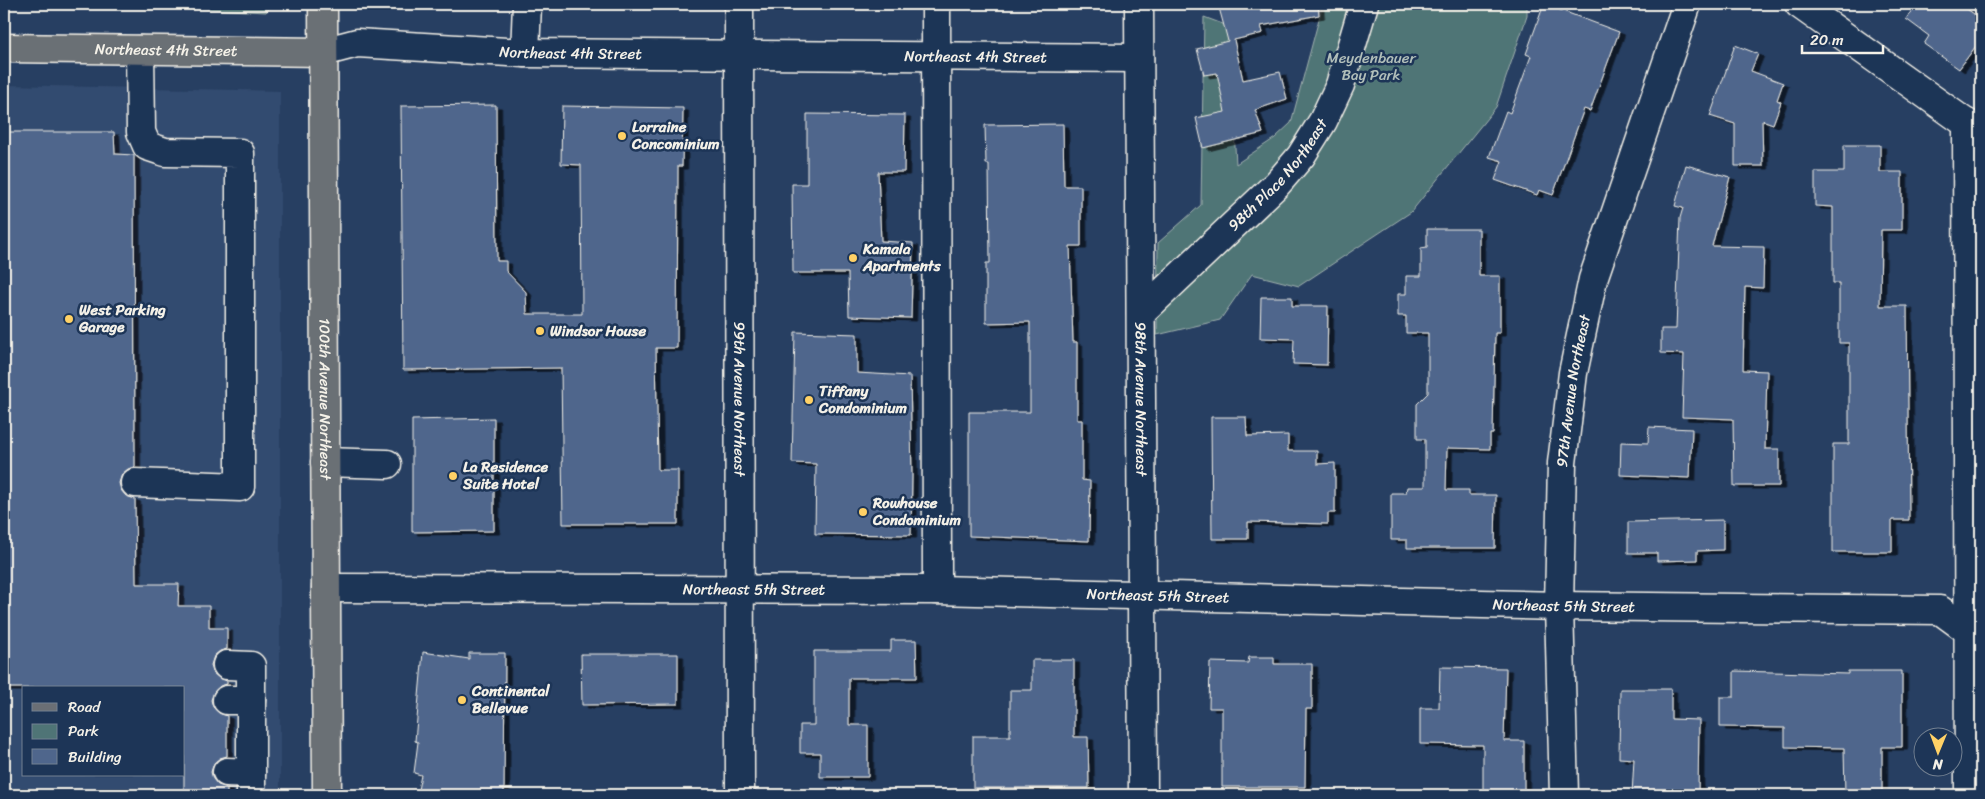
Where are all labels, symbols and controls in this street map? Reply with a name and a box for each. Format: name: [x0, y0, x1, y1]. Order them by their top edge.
scale bar: [1802, 22, 1884, 54]
text: 20 m: [1810, 27, 1844, 53]
street label: Northeast 4th Street: [95, 36, 238, 64]
street label: Northeast 4th Street: [499, 38, 642, 67]
street label: Northeast 4th Street: [904, 43, 1047, 70]
park label: Meydenbauer Bay Park: [1326, 45, 1416, 88]
street label: 98th Place Northeast: [1222, 113, 1335, 237]
place label: Lorraine Concominium: [631, 114, 720, 157]
marker: Lorraine Concominium: [616, 130, 628, 142]
place label: Kamala Apartments: [862, 236, 942, 279]
marker: Kamala Apartments: [847, 252, 859, 264]
place label: West Parking Garage: [78, 297, 166, 340]
street label: 97th Avenue Northeast: [1549, 311, 1598, 469]
marker: West Parking Garage: [63, 313, 75, 325]
street label: 100th Avenue Northeast: [312, 318, 338, 481]
place label: Windsor House: [550, 318, 647, 344]
street label: 99th Avenue Northeast: [726, 322, 753, 477]
street label: 98th Avenue Northeast: [1128, 322, 1154, 477]
marker: Windsor House: [534, 325, 546, 337]
place label: Tiffany Condominium: [818, 378, 908, 421]
marker: Tiffany Condominium: [803, 394, 815, 406]
place label: La Residence Suite Hotel: [462, 454, 548, 497]
marker: La Residence Suite Hotel: [447, 470, 459, 482]
place label: Rowhouse Condominium: [872, 490, 962, 533]
marker: Rowhouse Condominium: [857, 506, 869, 518]
street label: Northeast 5th Street: [683, 576, 826, 603]
street label: Northeast 5th Street: [1086, 581, 1230, 611]
street label: Northeast 5th Street: [1492, 591, 1636, 620]
place label: Continental Bellevue: [471, 678, 550, 721]
legend: [22, 686, 185, 776]
text: Road: [68, 694, 101, 720]
marker: Continental Bellevue: [456, 694, 468, 706]
text: Park: [68, 718, 99, 744]
north arrow: [1912, 726, 1962, 776]
text: Building: [68, 744, 122, 770]
text: N: [1932, 752, 1944, 777]

